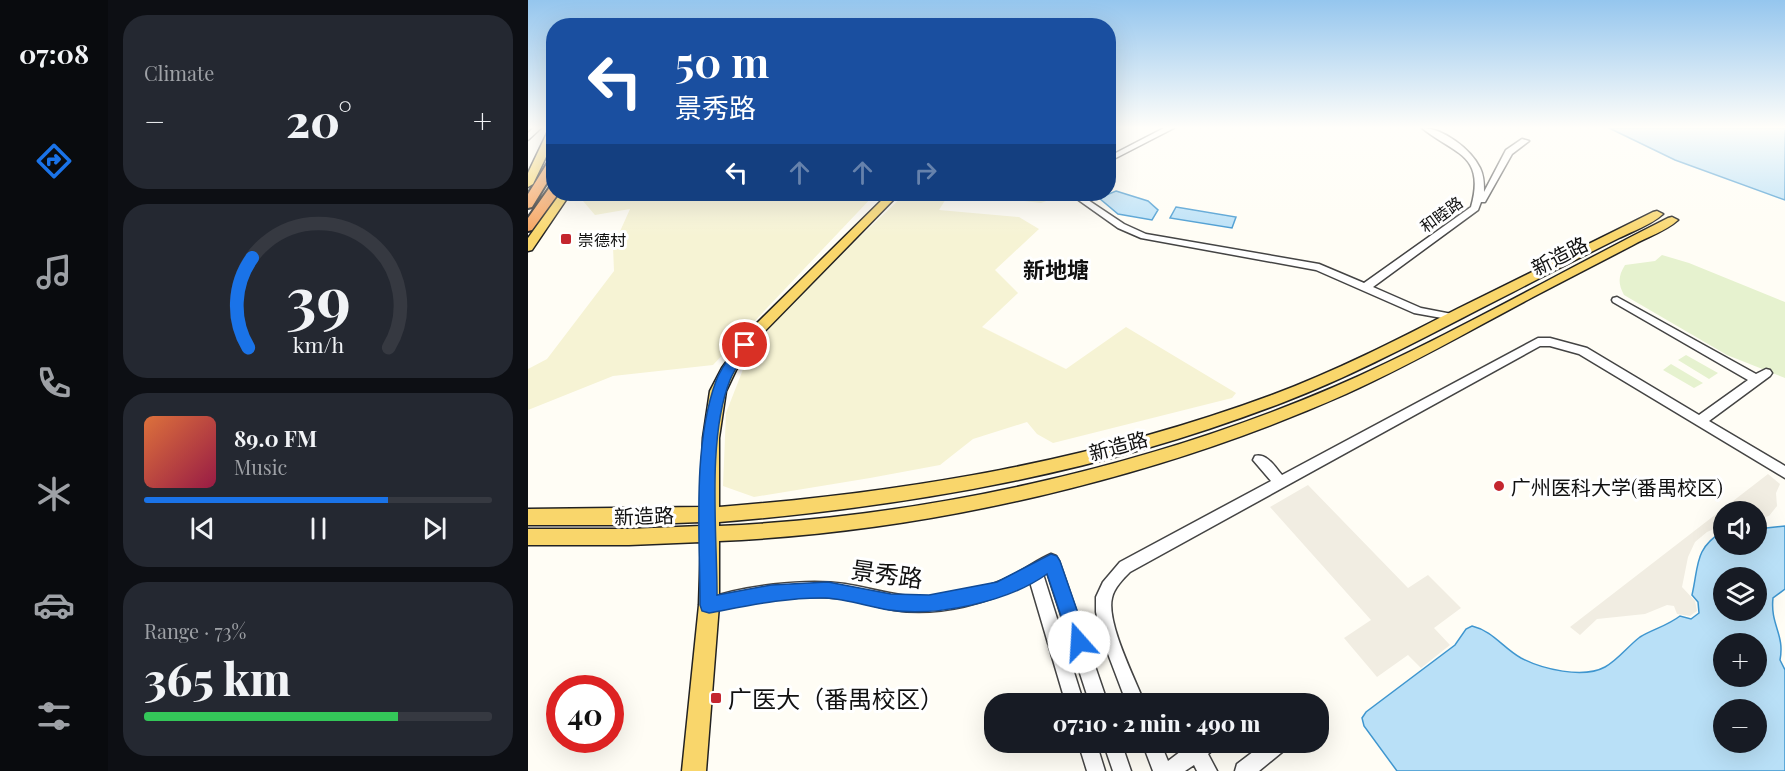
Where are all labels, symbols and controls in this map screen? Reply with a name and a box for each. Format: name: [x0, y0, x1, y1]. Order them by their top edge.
text: 50 m: [675, 33, 769, 89]
text: 07:08: [19, 35, 89, 71]
icon: left: [576, 42, 654, 120]
text: Climate: [144, 59, 214, 86]
text: 20°: [286, 89, 352, 149]
text: 景秀路: [675, 89, 756, 125]
text: −: [144, 98, 165, 142]
text: +: [473, 98, 492, 142]
icon: directions: [33, 140, 75, 182]
icon: left: [720, 156, 753, 189]
icon: ahead: [783, 156, 816, 189]
icon: ahead: [846, 156, 879, 189]
icon: right: [909, 156, 942, 189]
street label: 和睦路: [1415, 191, 1467, 237]
place label: 崇德村: [578, 229, 626, 250]
street label: 新造路: [1526, 229, 1592, 281]
marker: 崇德村: [559, 232, 573, 246]
icon: music: [33, 251, 75, 293]
text: 39: [286, 254, 350, 338]
district label: 新地塘: [1023, 254, 1089, 284]
pin: [719, 319, 770, 370]
icon: arrive: [728, 328, 761, 361]
text: km/h: [292, 330, 344, 358]
icon: phone: [33, 362, 75, 404]
text: 89.0 FM: [234, 423, 317, 453]
street label: 新造路: [1086, 424, 1150, 466]
text: Music: [234, 453, 287, 480]
icon: climate: [33, 473, 75, 515]
place label: 广州医科大学(番禺校区): [1511, 473, 1723, 500]
marker: 广州医科大学(番禺校区): [1492, 479, 1506, 493]
street label: 新造路: [614, 500, 674, 530]
map controls: [1713, 501, 1767, 753]
button: sound: [1713, 501, 1767, 555]
icon: previous: [186, 512, 219, 545]
icon: pause: [302, 512, 335, 545]
icon: next: [418, 512, 451, 545]
street label: 景秀路: [849, 552, 925, 594]
button: layers: [1713, 567, 1767, 621]
icon: car: [33, 584, 75, 626]
position arrow: [1047, 610, 1111, 674]
text: Range · 73%: [144, 617, 246, 644]
button: +: [1713, 633, 1767, 687]
text: 365 km: [144, 647, 291, 707]
speed limit sign: 40: [546, 675, 624, 753]
place label: 广医大（番禺校区）: [728, 682, 944, 714]
marker: 广医大（番禺校区）: [709, 691, 723, 705]
icon: filters: [33, 695, 75, 737]
button: −: [1713, 699, 1767, 753]
text: 07:10 · 2 min · 490 m: [1053, 708, 1260, 738]

